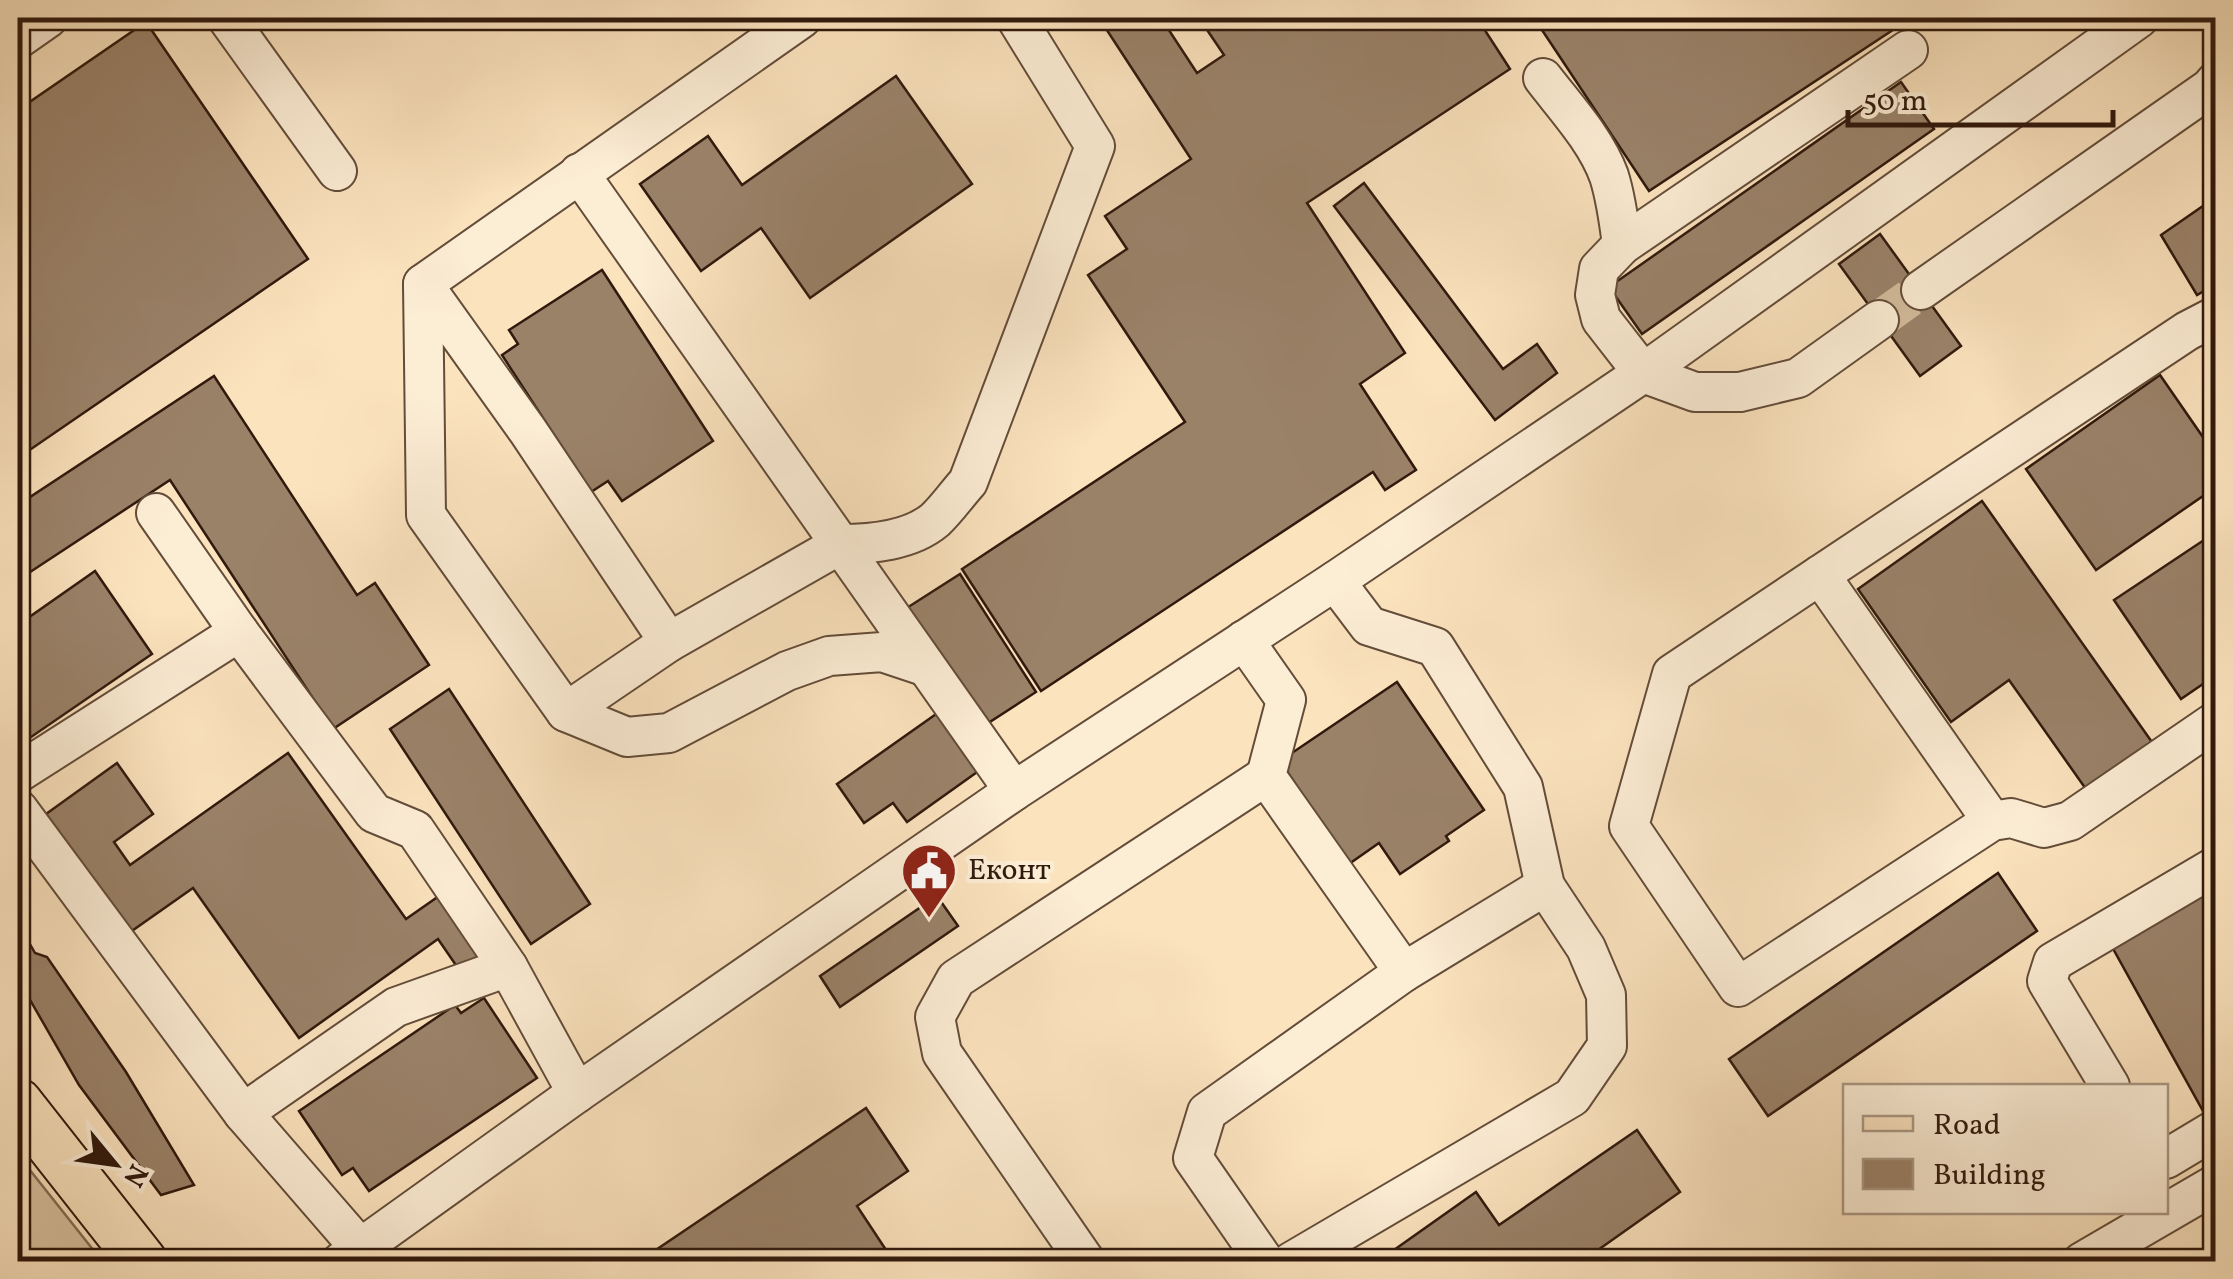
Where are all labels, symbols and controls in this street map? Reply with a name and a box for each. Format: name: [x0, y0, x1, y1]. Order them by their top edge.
scale bar: [1848, 65, 2113, 127]
text: 50 m: [1863, 81, 1927, 123]
public building icon: Еконт: [899, 841, 959, 920]
place label: Еконт: [968, 850, 1051, 892]
legend: [1843, 1084, 2168, 1214]
text: Road: [1933, 1105, 2001, 1147]
north arrow: [65, 1114, 165, 1214]
text: Building: [1933, 1155, 2046, 1197]
text: N: [113, 1157, 157, 1193]

